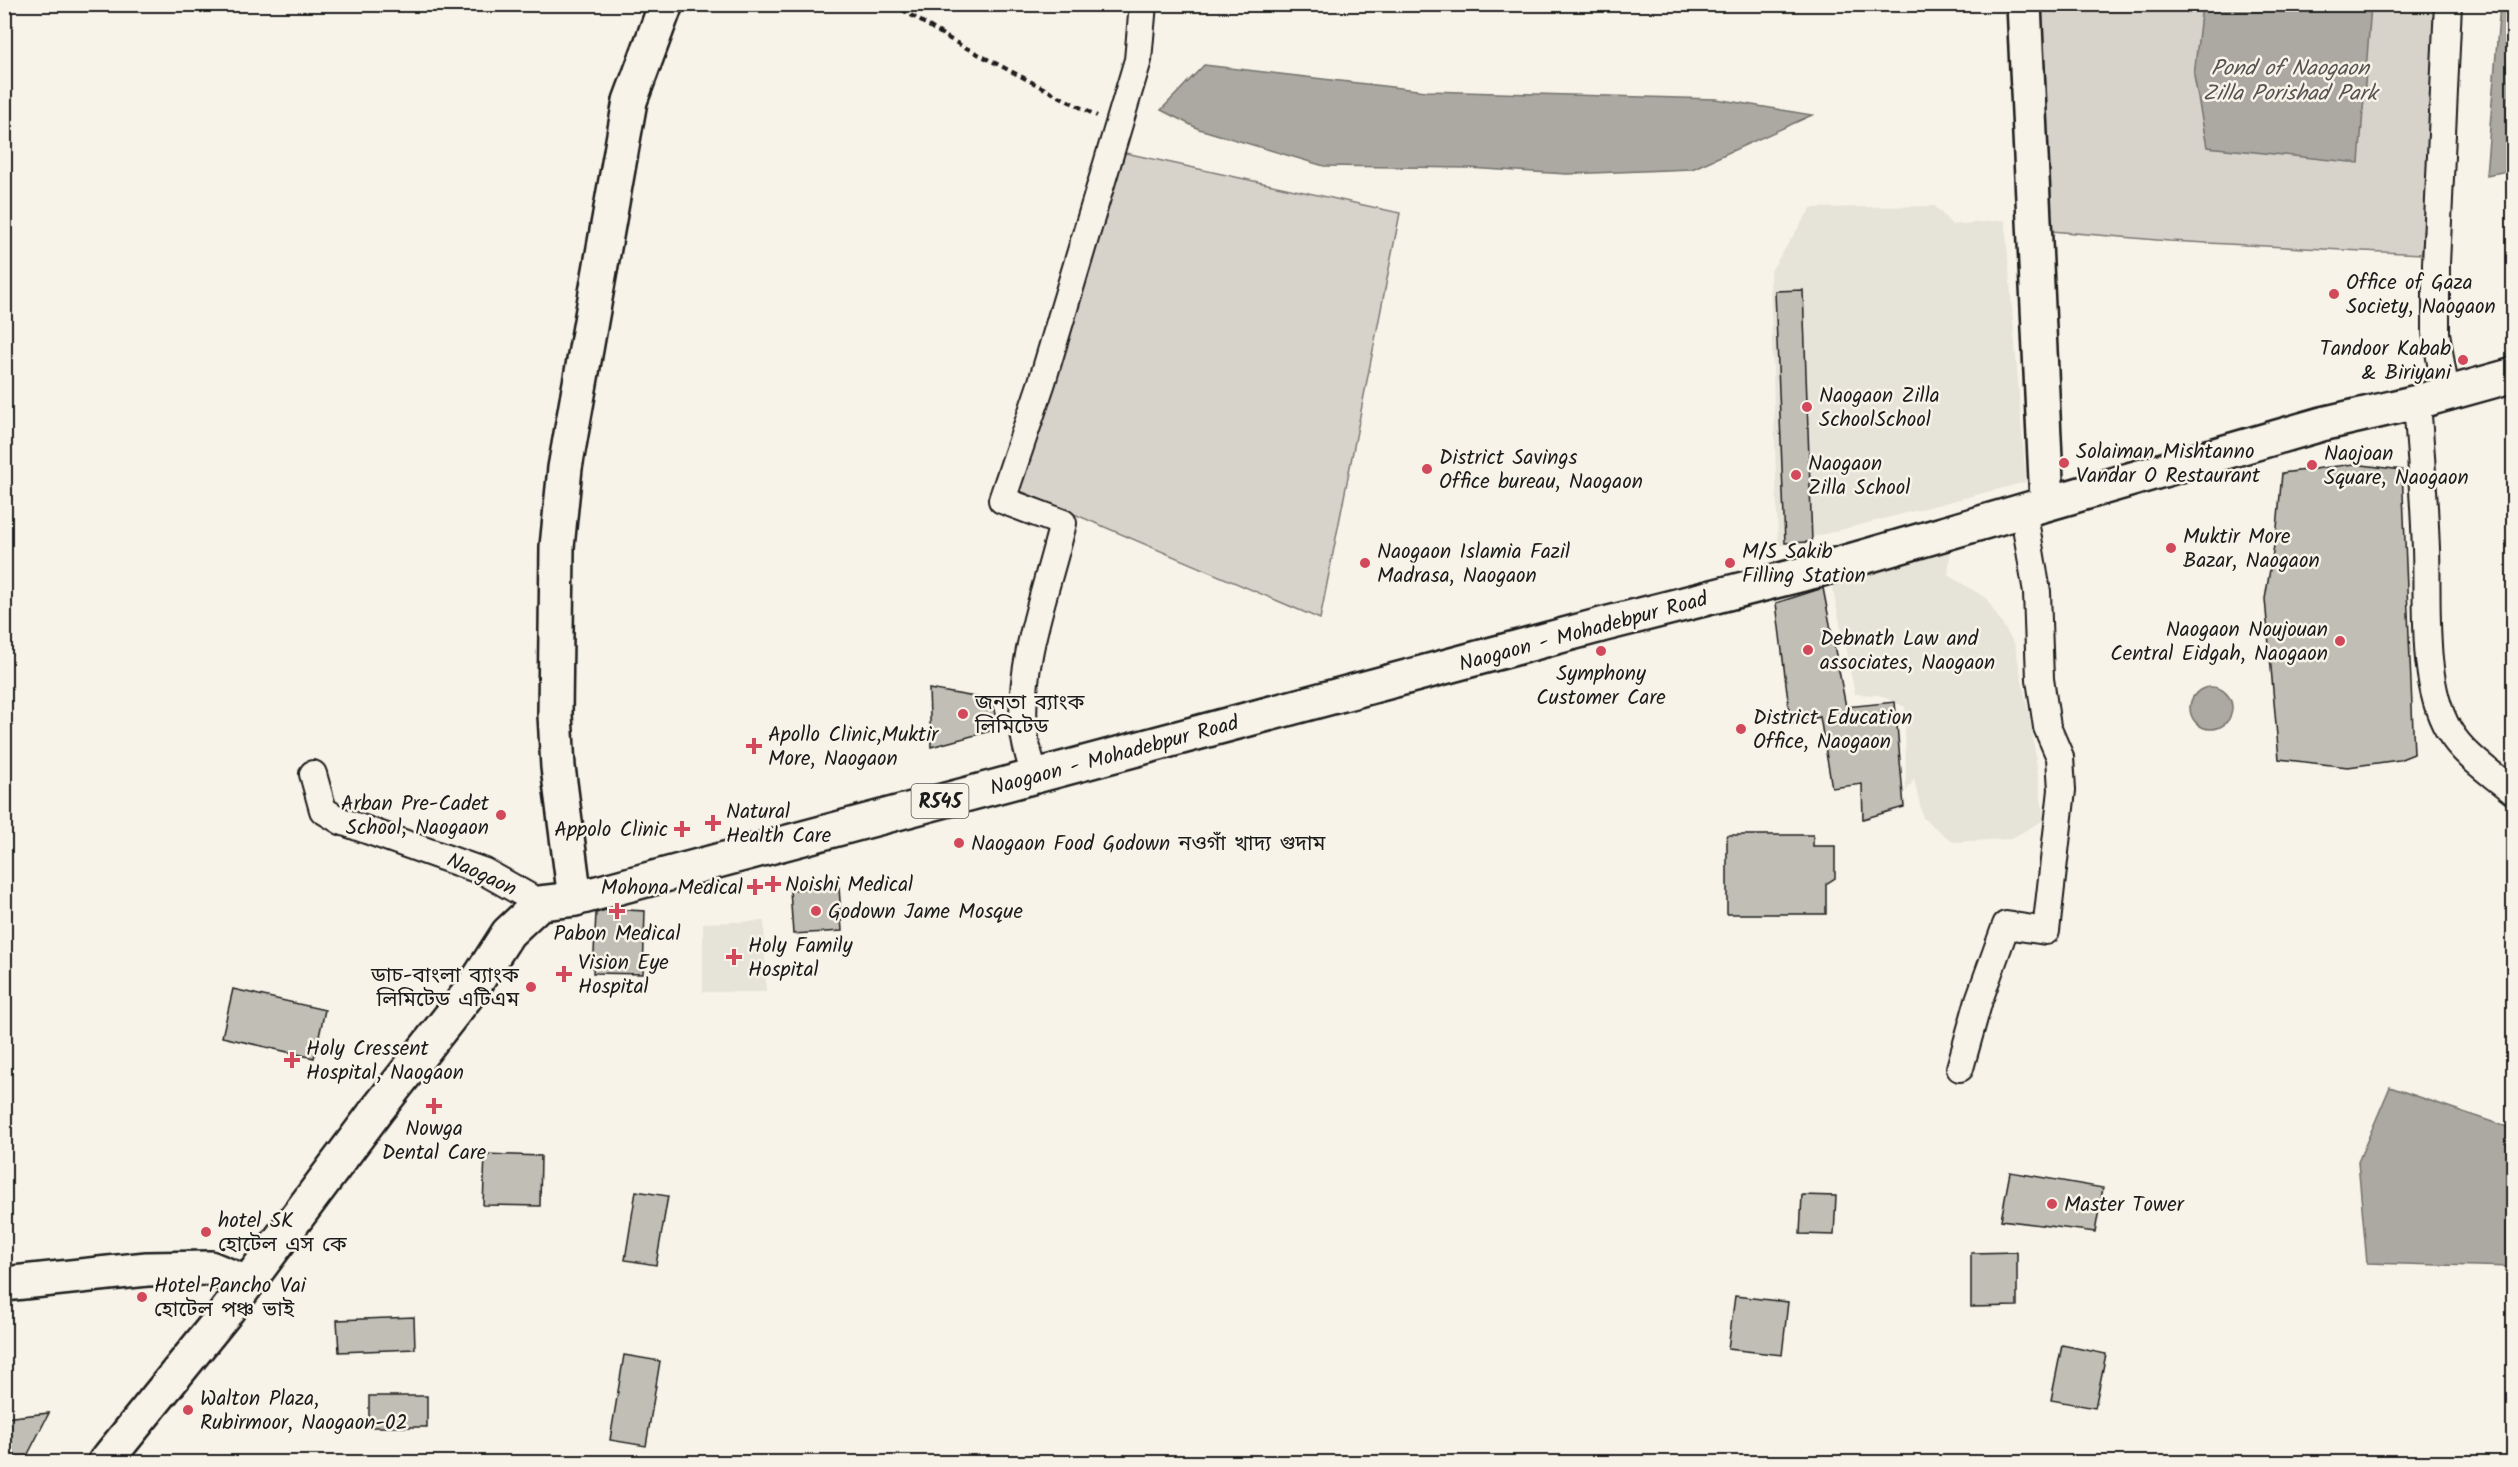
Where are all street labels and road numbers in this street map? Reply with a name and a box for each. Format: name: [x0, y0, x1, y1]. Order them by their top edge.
street label: Naogaon - Mohadebpur Road: [1455, 583, 1712, 682]
street label: Naogaon - Mohadebpur Road: [986, 707, 1243, 806]
road number: R545: [912, 784, 968, 818]
street label: Naogaon: [441, 845, 522, 906]

